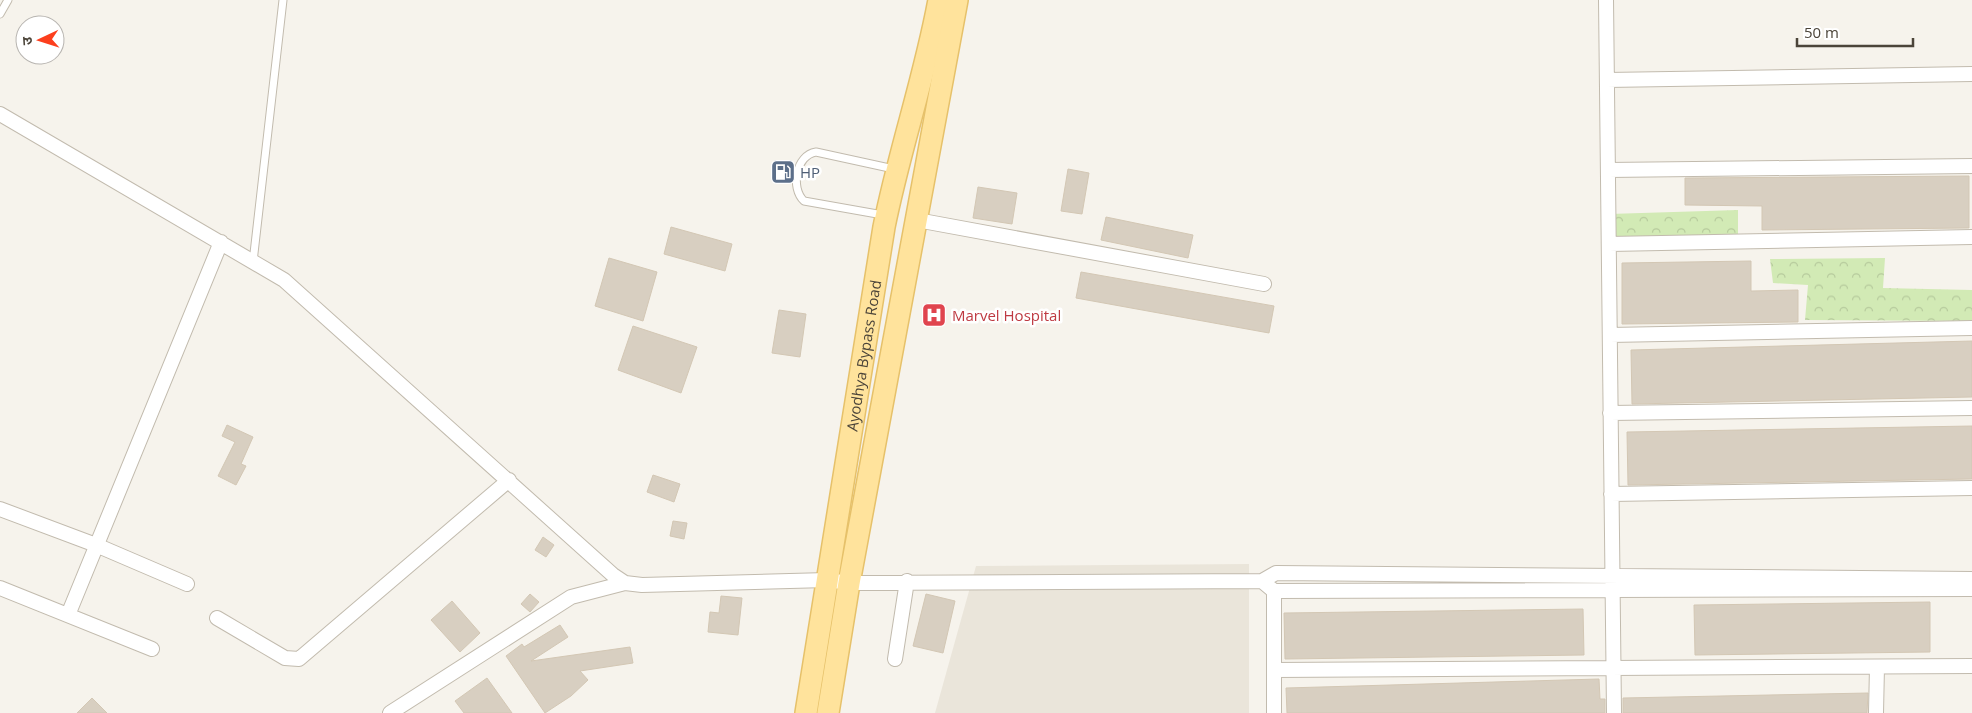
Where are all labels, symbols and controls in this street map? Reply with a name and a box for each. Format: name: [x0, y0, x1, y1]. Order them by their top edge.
north arrow: [15, 15, 65, 65]
scale bar: [1797, 15, 1913, 47]
text: 50 m: [1804, 22, 1839, 42]
text: उ: [17, 35, 36, 46]
fuel station icon: HP: [770, 159, 796, 185]
place label: HP: [800, 162, 820, 182]
street label: Ayodhya Bypass Road: [841, 278, 885, 433]
hospital icon: Marvel Hospital: [921, 302, 947, 328]
place label: Marvel Hospital: [952, 305, 1061, 325]

